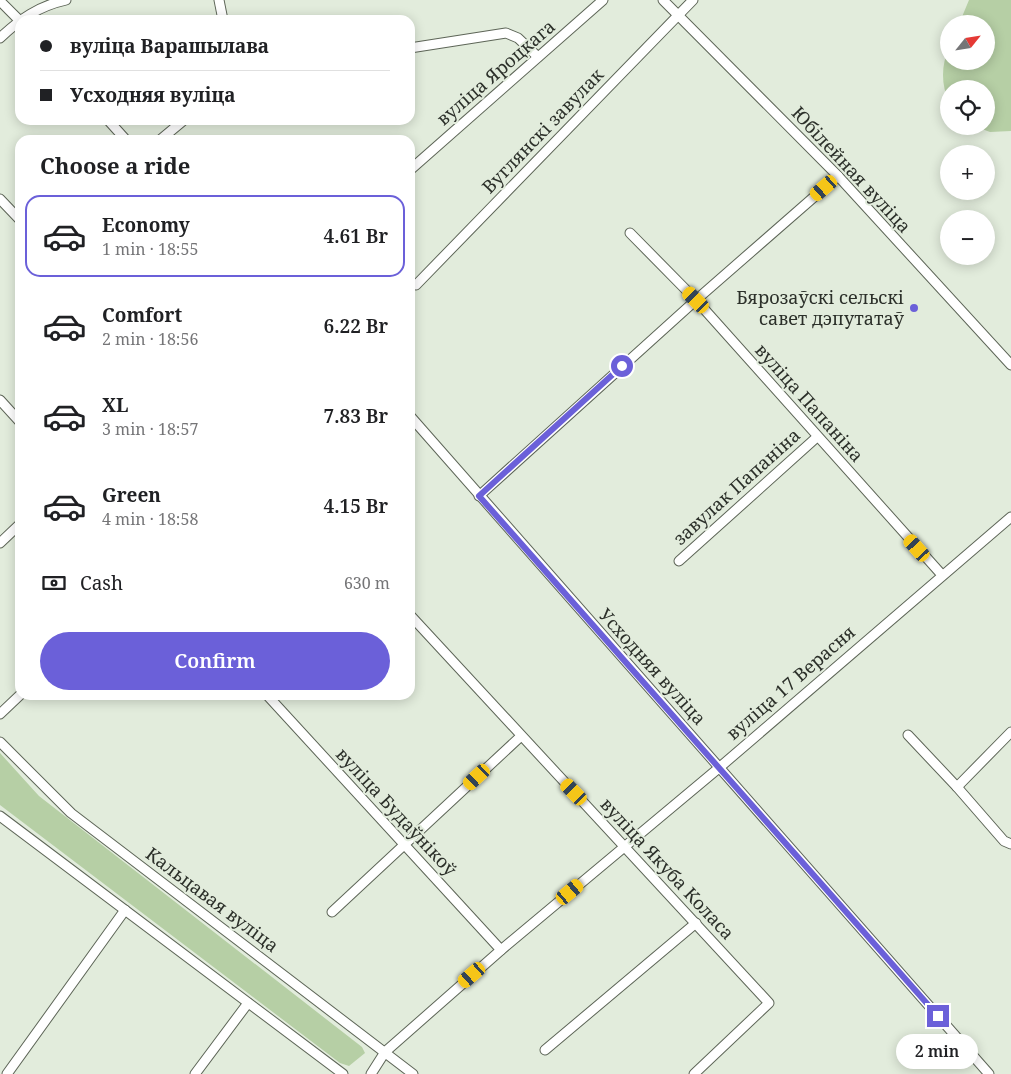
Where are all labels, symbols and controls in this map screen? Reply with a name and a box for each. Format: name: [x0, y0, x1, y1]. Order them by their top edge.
street label: вуліца Яроцкага: [431, 14, 560, 130]
north arrow: [940, 15, 995, 70]
map controls: [940, 15, 995, 265]
text: вуліца Варашылава: [70, 33, 269, 59]
street label: Вуглянскі завулак: [476, 62, 609, 198]
button: locate: [940, 80, 995, 135]
text: Усходняя вуліца: [70, 82, 235, 108]
street label: Юбілейная вуліца: [787, 101, 917, 238]
button: +: [940, 145, 995, 200]
text: Choose a ride: [40, 150, 190, 180]
car: [807, 172, 840, 204]
button: −: [940, 210, 995, 265]
text: Economy: [102, 212, 190, 238]
icon: car: [42, 214, 87, 259]
text: 4.61 Br: [324, 223, 388, 249]
text: 1 min · 18:55: [102, 238, 198, 260]
car: [680, 284, 711, 316]
place label: Бярозаўскі сельскі савет дэпутатаў: [736, 285, 905, 330]
text: Comfort: [102, 302, 182, 328]
marker: Бярозаўскі сельскі савет дэпутатаў: [908, 302, 920, 314]
icon: car: [42, 304, 87, 349]
text: 6.22 Br: [324, 313, 388, 339]
text: 2 min · 18:56: [102, 328, 198, 350]
street label: вуліца Папаніна: [750, 338, 869, 467]
route start: [611, 355, 633, 377]
text: XL: [102, 392, 128, 418]
icon: car: [42, 394, 87, 439]
text: 7.83 Br: [324, 403, 388, 429]
text: 3 min · 18:57: [102, 418, 198, 440]
street label: завулак Папаніна: [668, 423, 805, 550]
text: Green: [102, 482, 161, 508]
icon: car: [42, 484, 87, 529]
text: 4.15 Br: [324, 493, 388, 519]
text: 4 min · 18:58: [102, 508, 198, 530]
car: [901, 532, 932, 564]
icon: cash: [40, 569, 68, 597]
text: Cash: [80, 570, 123, 596]
text: 630 m: [344, 572, 390, 594]
street label: Усходняя вуліца: [594, 603, 712, 730]
street label: вуліца 17 Верасня: [721, 620, 860, 745]
button: Confirm: [40, 632, 390, 690]
street label: вуліца Будаўнікоў: [331, 742, 463, 881]
car: [460, 761, 493, 793]
car: [558, 776, 589, 808]
street label: вуліца Якуба Коласа: [596, 792, 740, 945]
street label: Кальцавая вуліца: [141, 841, 284, 957]
car: [553, 877, 586, 907]
car: [455, 959, 488, 991]
route end: [927, 1005, 949, 1027]
callout: 2 min: [897, 1034, 979, 1068]
text: 2 min: [915, 1040, 959, 1062]

